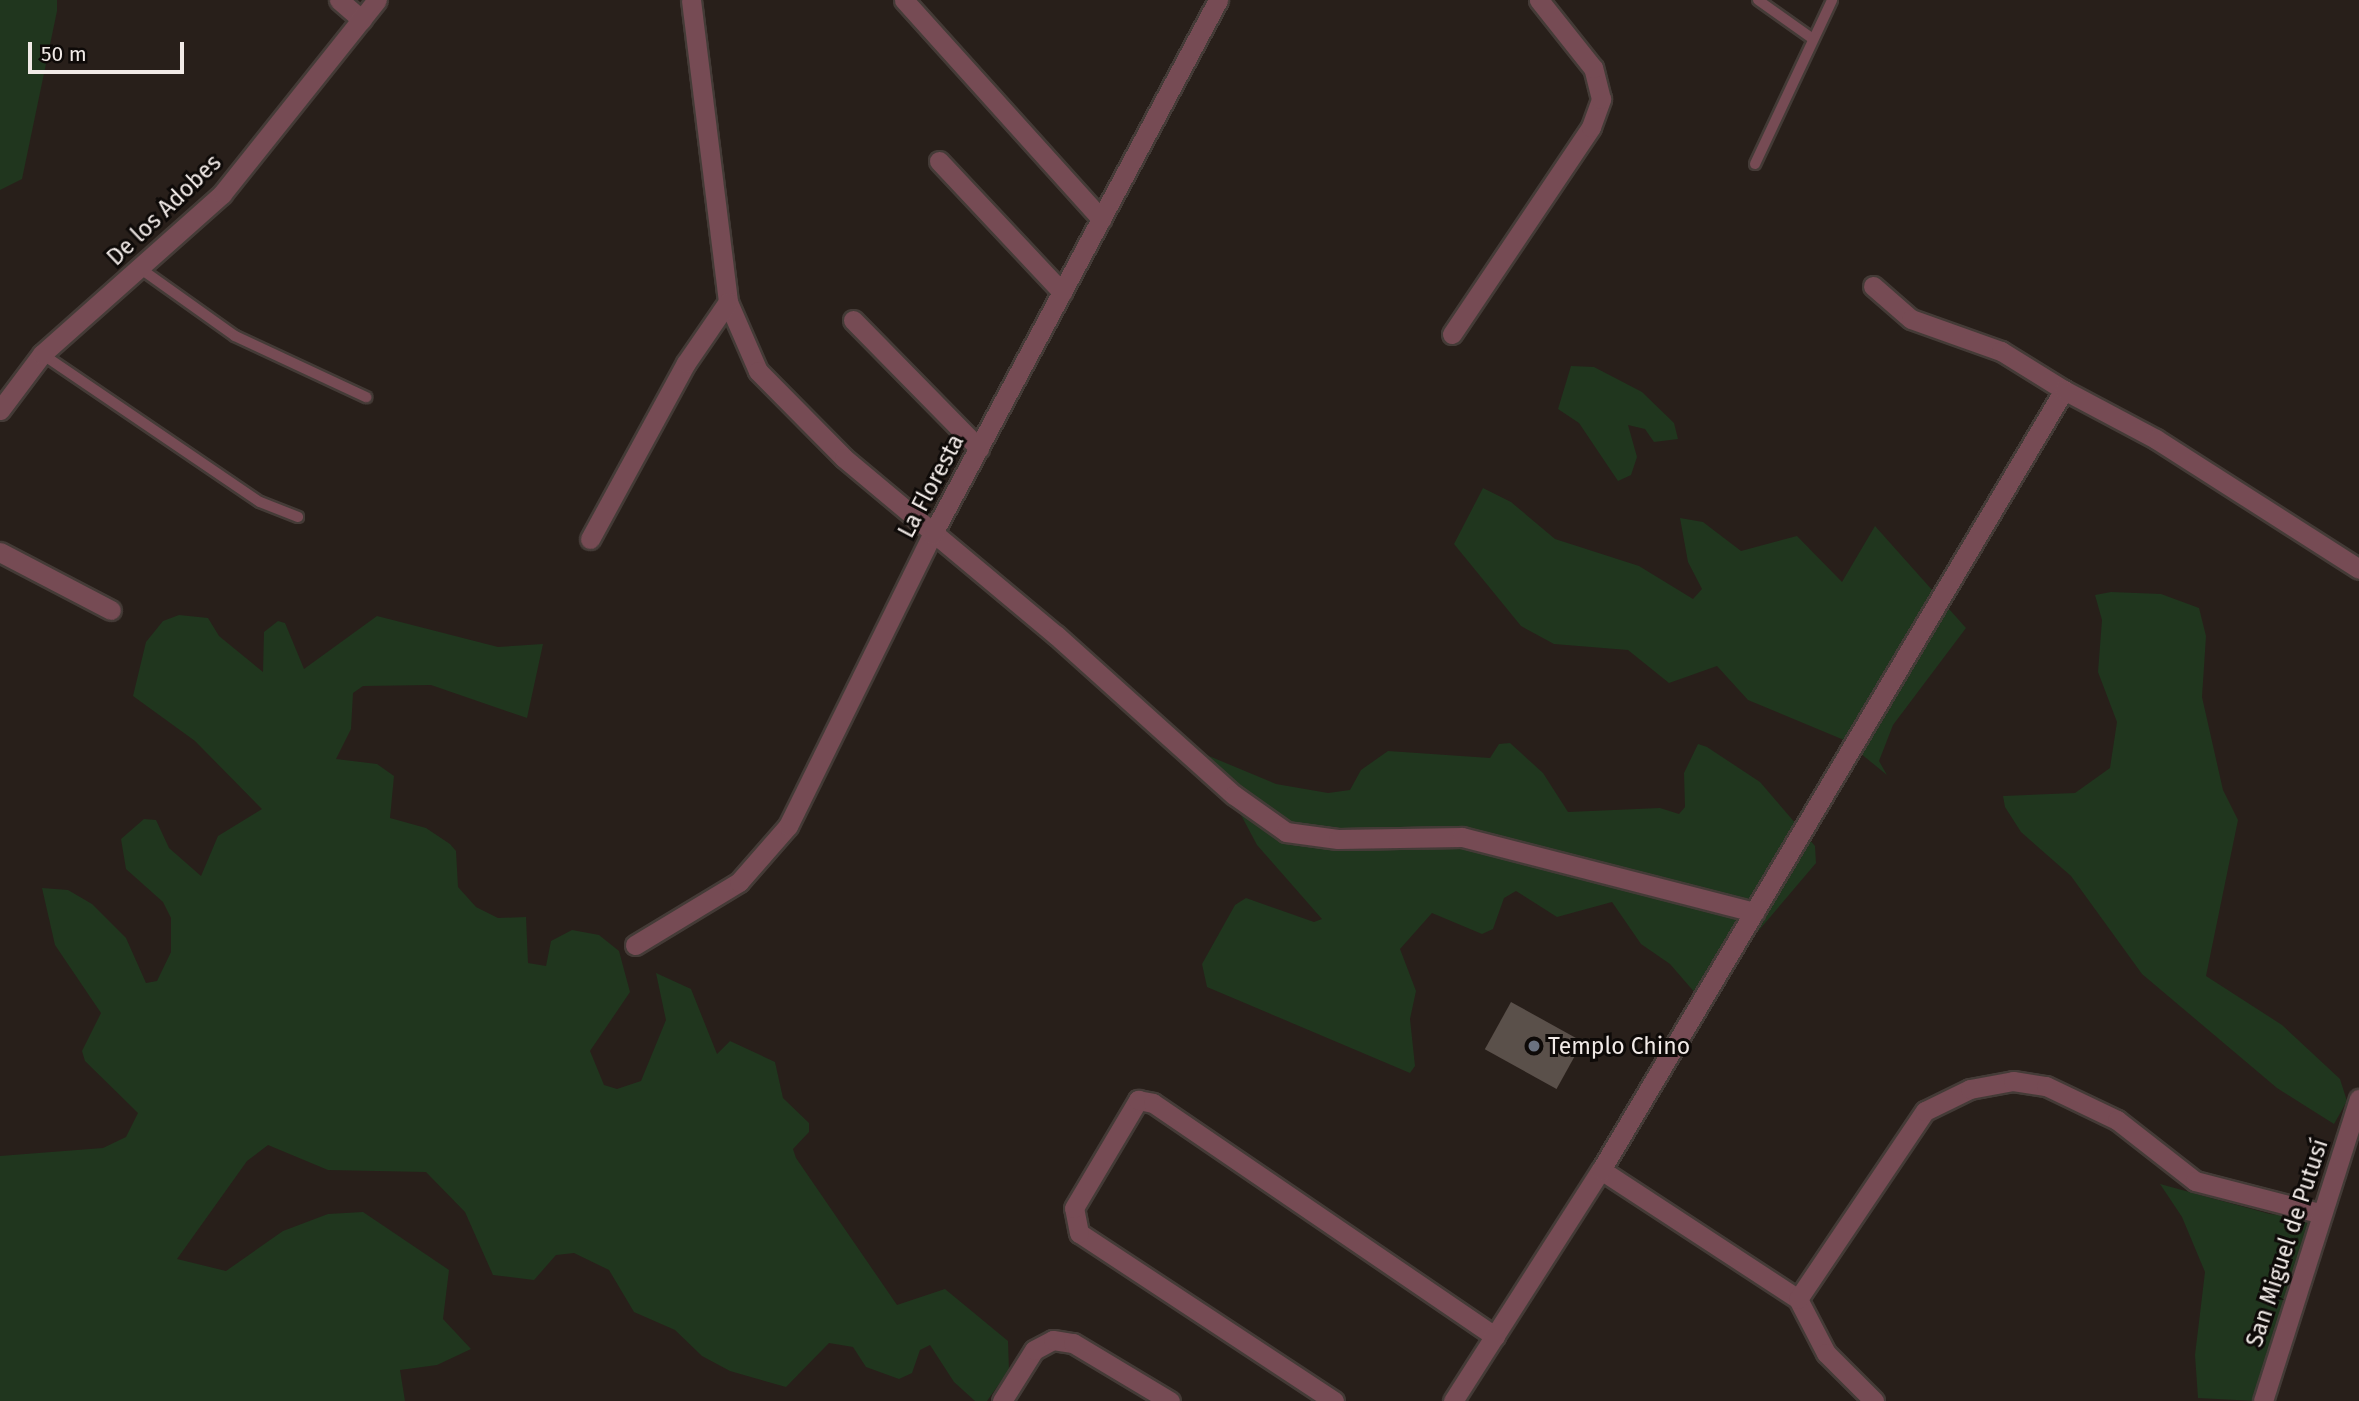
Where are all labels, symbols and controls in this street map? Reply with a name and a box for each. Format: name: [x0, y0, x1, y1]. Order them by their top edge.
scale bar: [32, 28, 187, 72]
text: 50 m: [41, 41, 87, 67]
street label: De los Adobes: [101, 149, 227, 271]
street label: La Floresta: [892, 430, 970, 542]
place label: Templo Chino: [1548, 1032, 1690, 1060]
marker: Templo Chino: [1526, 1038, 1542, 1054]
street label: San Miguel de Putusí: [2240, 1136, 2334, 1350]

